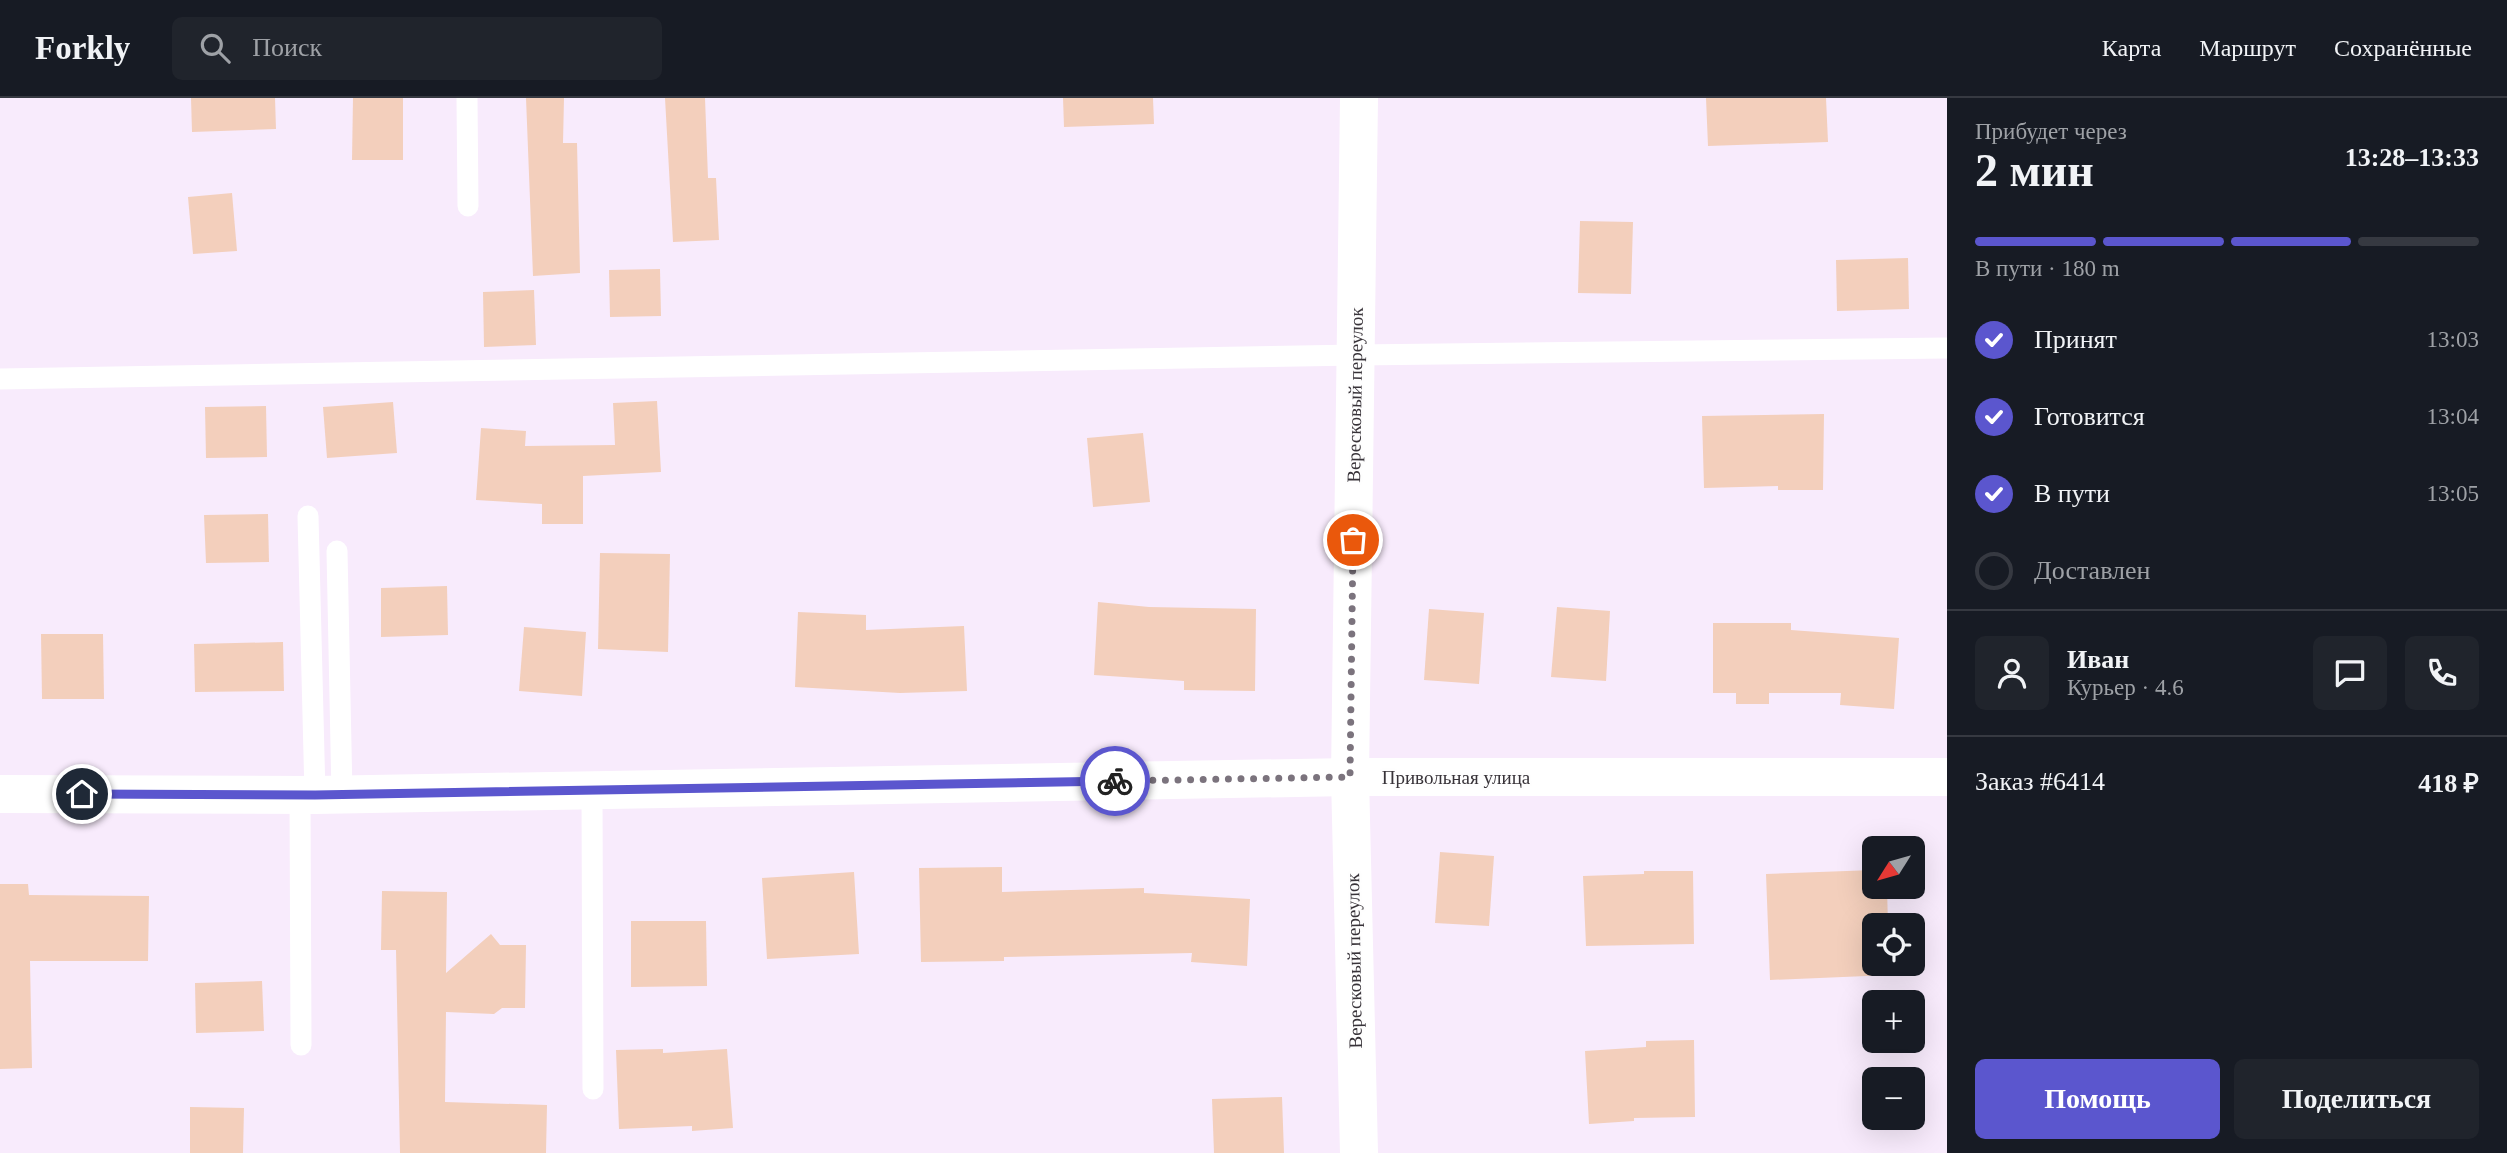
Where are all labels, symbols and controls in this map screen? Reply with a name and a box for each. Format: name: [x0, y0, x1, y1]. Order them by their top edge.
search box: [172, 17, 662, 80]
icon: search: [196, 29, 234, 67]
text: Forkly: [35, 30, 130, 66]
text: Поиск: [252, 33, 322, 62]
text: Карта: [2102, 35, 2161, 61]
text: Маршрут: [2199, 35, 2296, 61]
text: Сохранённые: [2334, 35, 2472, 61]
text: Прибудет через: [1975, 119, 2127, 144]
text: 13:28–13:33: [2345, 143, 2479, 172]
text: 2 мин: [1975, 145, 2094, 196]
text: В пути · 180 m: [1975, 256, 2120, 281]
street label: Вересковый переулок: [1343, 306, 1367, 483]
icon: check: [1975, 321, 2013, 359]
text: Принят: [2034, 325, 2117, 354]
text: 13:03: [2427, 327, 2479, 352]
icon: check: [1975, 398, 2013, 436]
text: Готовится: [2034, 402, 2145, 431]
text: 13:04: [2427, 404, 2479, 429]
icon: check: [1975, 475, 2013, 513]
text: В пути: [2034, 479, 2110, 508]
text: 13:05: [2427, 481, 2479, 506]
pin: [1323, 510, 1383, 570]
icon: bag: [1334, 521, 1372, 559]
text: Доставлен: [2034, 556, 2151, 585]
button: person: [1975, 636, 2049, 710]
button: chat: [2313, 636, 2387, 710]
button: phone: [2405, 636, 2479, 710]
text: Иван: [2067, 645, 2129, 674]
text: Курьер · 4.6: [2067, 675, 2184, 700]
courier: [1080, 746, 1150, 816]
icon: bike: [1096, 762, 1134, 800]
pin: [52, 764, 112, 824]
street label: Привольная улица: [1382, 767, 1531, 788]
text: Заказ #6414: [1975, 767, 2105, 796]
text: 418 ₽: [2418, 769, 2479, 798]
icon: home: [63, 775, 101, 813]
north arrow: [1862, 836, 1925, 900]
map controls: [1862, 836, 1925, 1130]
street label: Вересковый переулок: [1342, 872, 1366, 1049]
button: locate: [1862, 913, 1925, 976]
button: +: [1862, 990, 1925, 1053]
button: Помощь: [1975, 1059, 2220, 1139]
button: Поделиться: [2234, 1059, 2479, 1139]
button: −: [1862, 1067, 1925, 1130]

